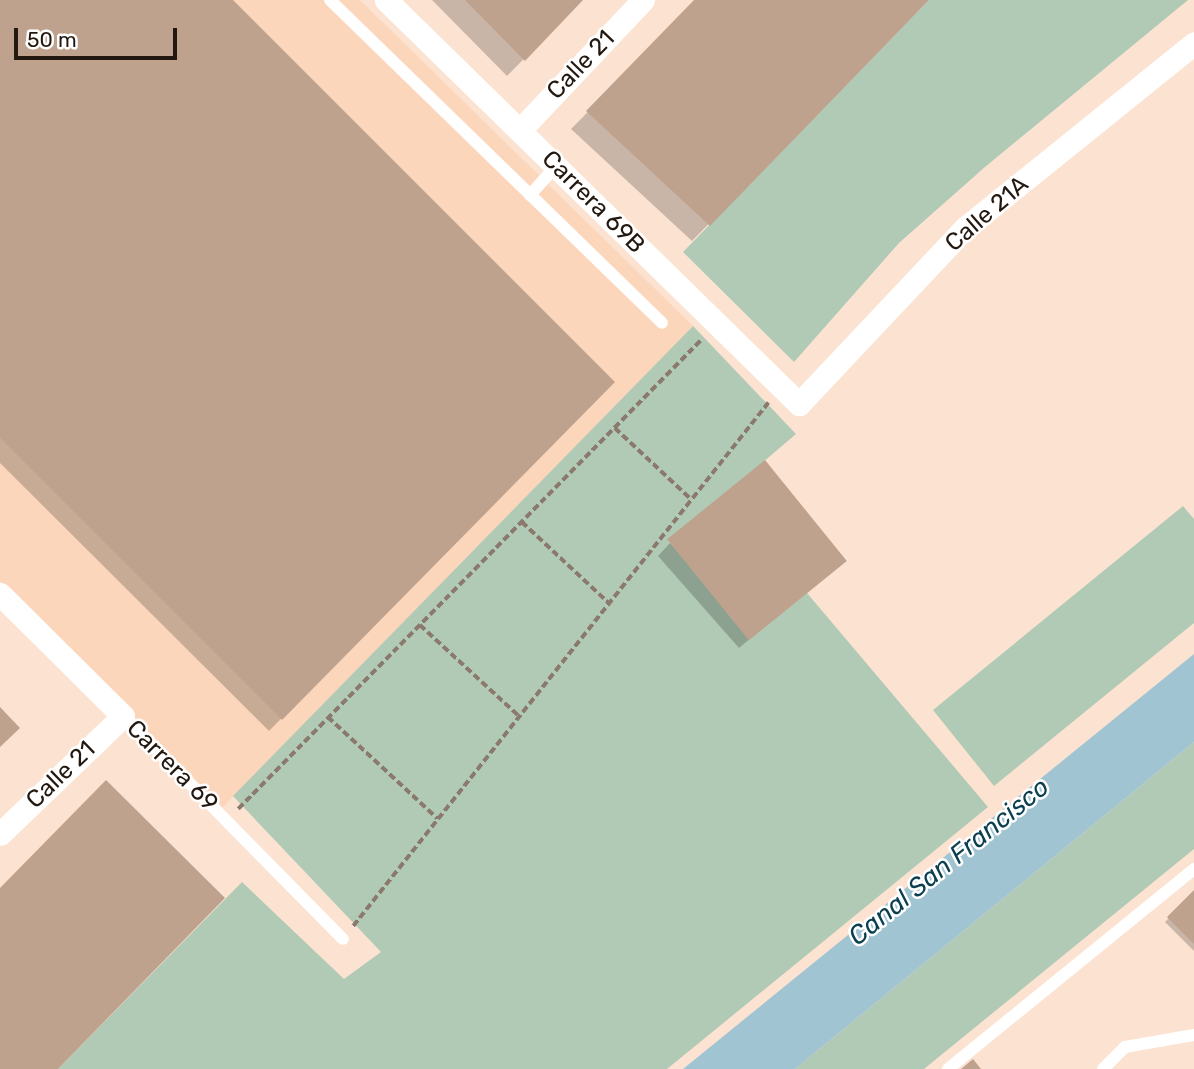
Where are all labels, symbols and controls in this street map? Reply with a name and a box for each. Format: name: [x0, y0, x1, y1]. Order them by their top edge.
scale bar: [18, 14, 180, 58]
street label: Calle 21: [541, 25, 621, 105]
text: 50 m: [27, 27, 77, 52]
street label: Carrera 69B: [536, 145, 650, 259]
street label: Calle 21A: [940, 170, 1034, 258]
street label: Carrera 69: [120, 714, 224, 818]
street label: Calle 21: [21, 735, 101, 815]
water label: Canal San Francisco: [842, 772, 1056, 952]

